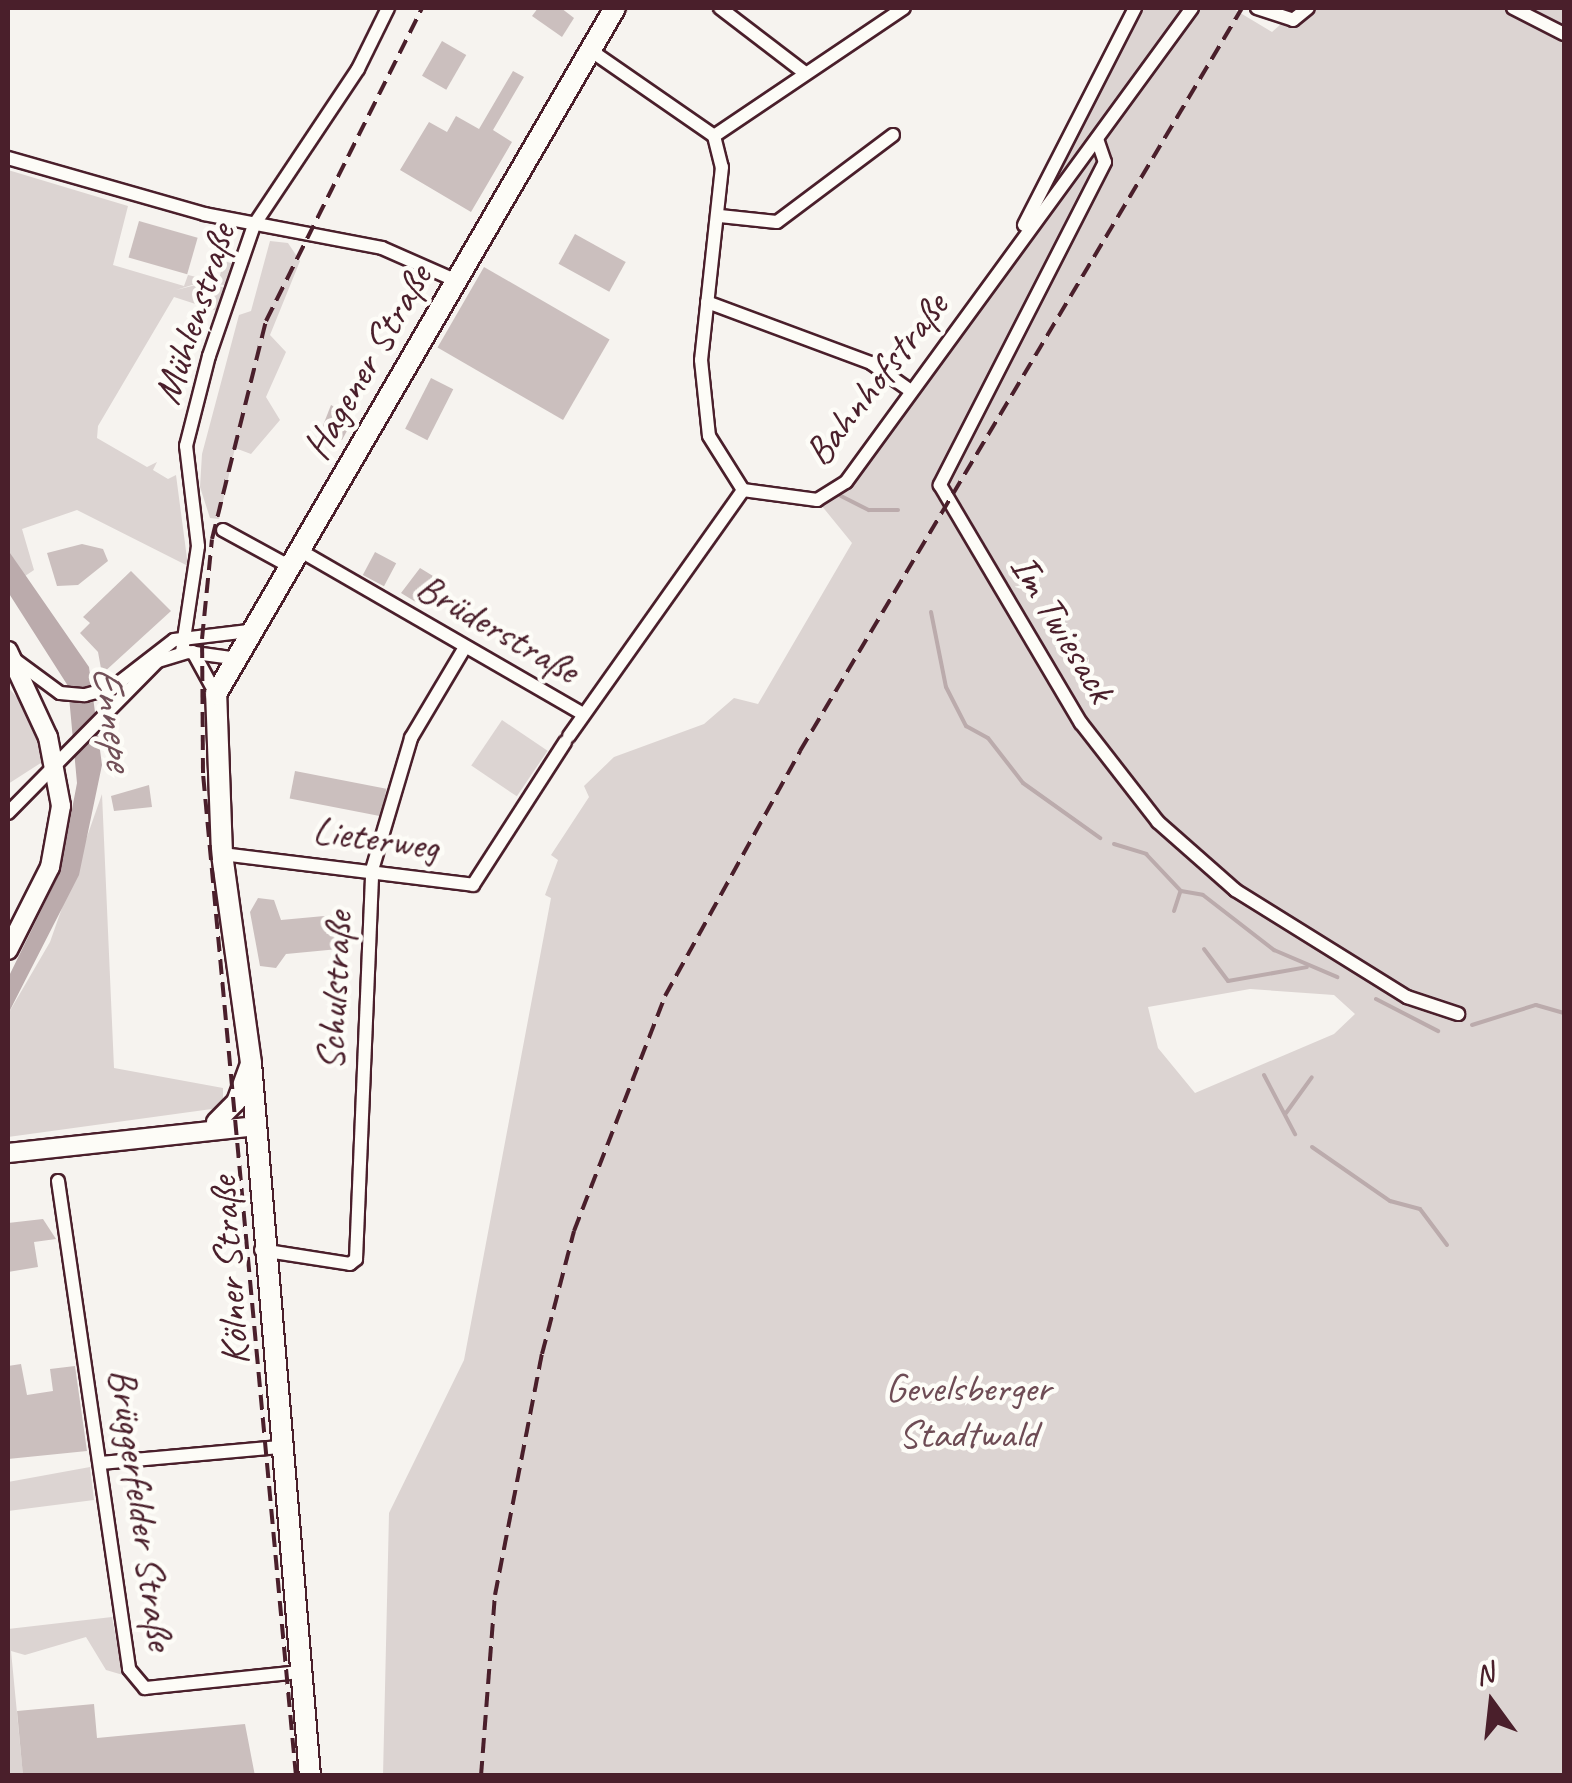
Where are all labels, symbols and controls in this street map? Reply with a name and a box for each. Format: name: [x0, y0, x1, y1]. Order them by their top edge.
street label: Mühlenstraße: [142, 218, 246, 410]
street label: Hagener Straße: [292, 256, 442, 468]
street label: Bahnhofstraße: [794, 283, 958, 475]
street label: Im Twiesack: [1000, 546, 1126, 710]
street label: Brüderstraße: [408, 562, 588, 694]
water label: Ennepe: [81, 662, 145, 772]
street label: Lieterweg: [310, 805, 442, 871]
street label: Schulstraße: [306, 910, 362, 1072]
street label: Kölner Straße: [198, 1174, 260, 1368]
park label: Gevelsberger Stadtwald: [885, 1364, 1051, 1458]
street label: Brüggerfelder Straße: [98, 1365, 186, 1653]
north arrow: [1442, 1653, 1542, 1753]
text: N: [1471, 1654, 1497, 1693]

